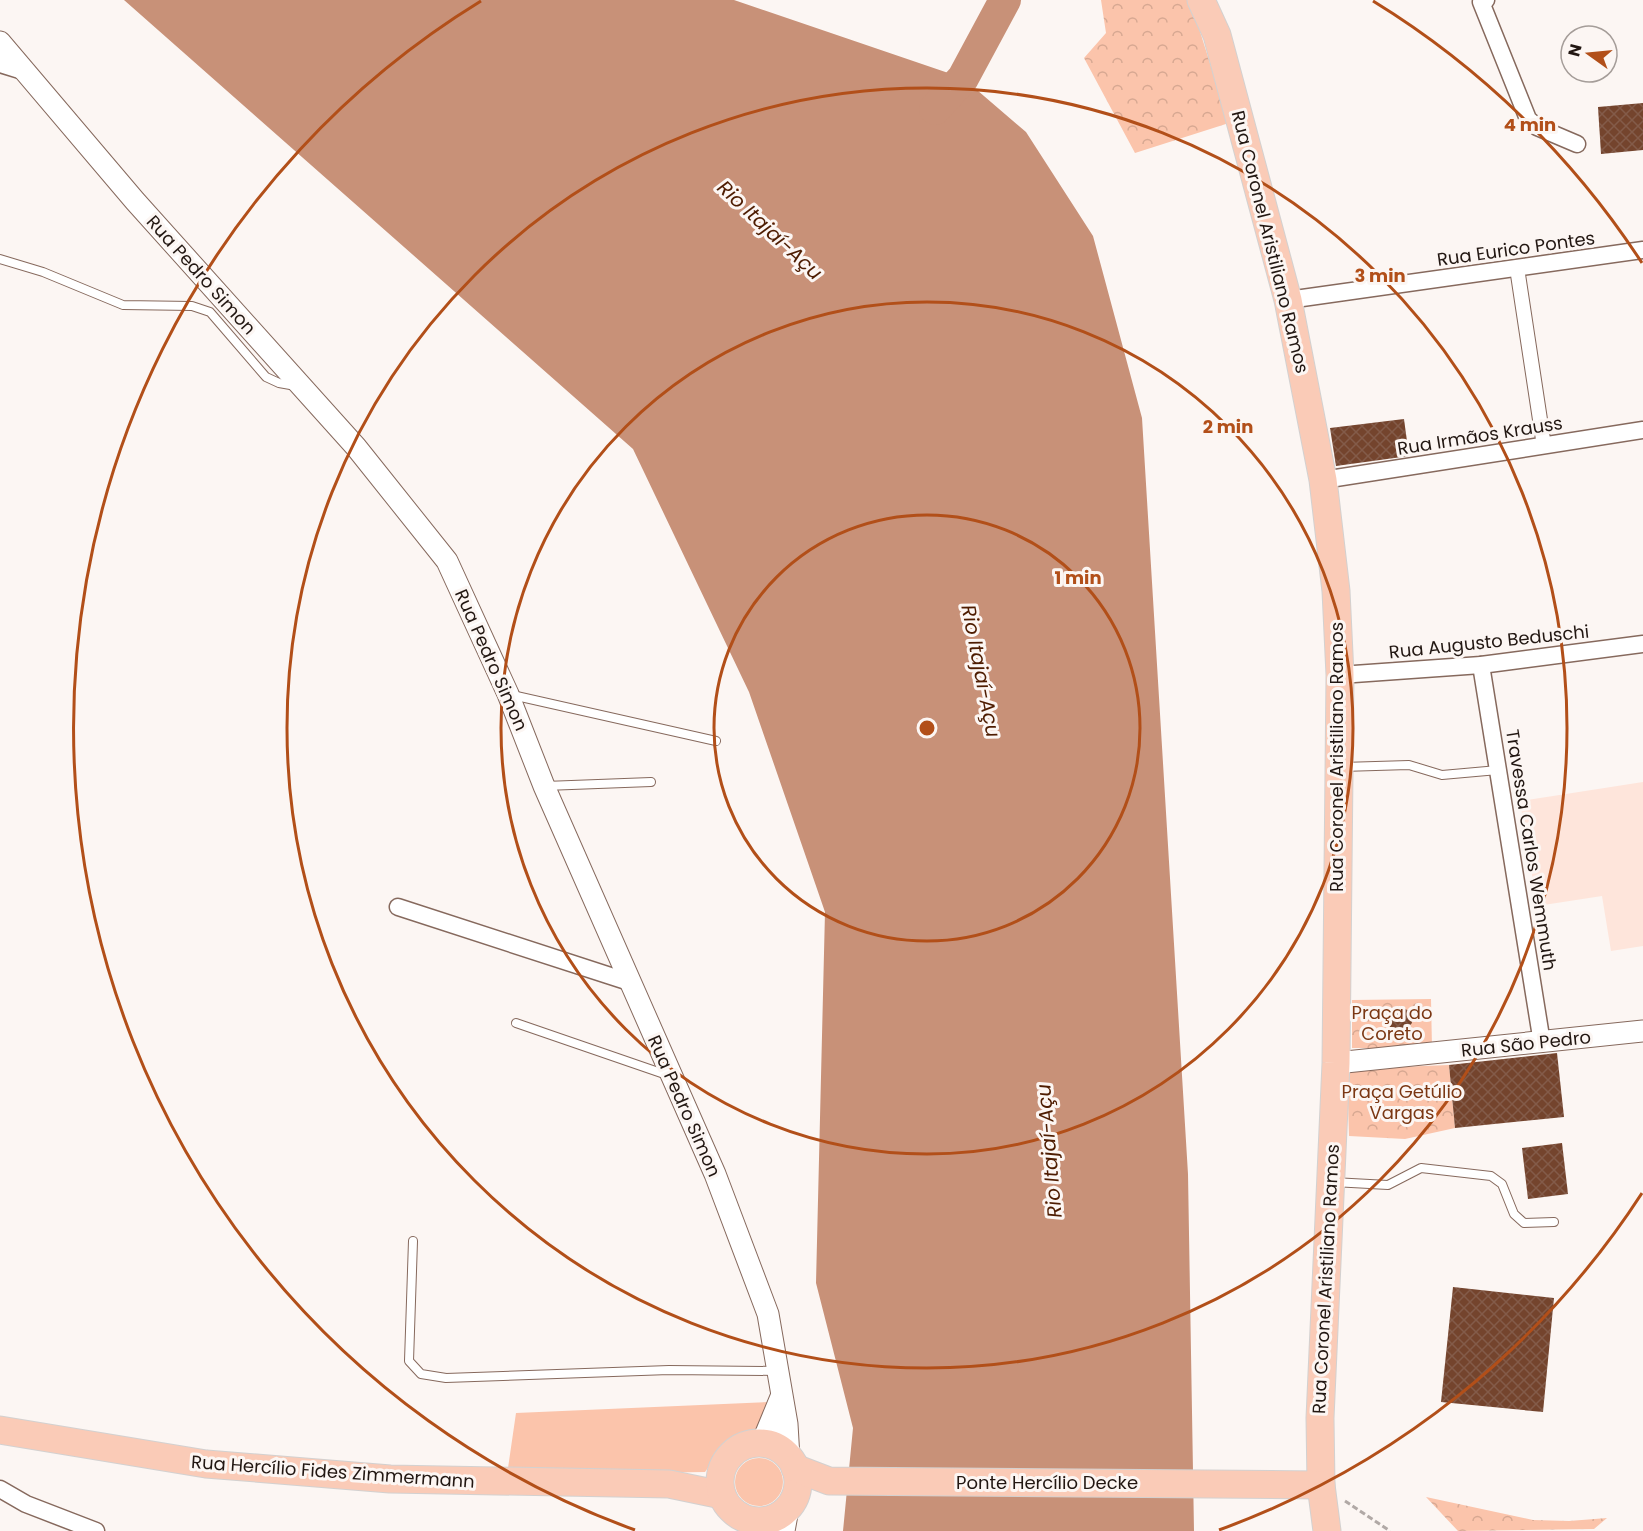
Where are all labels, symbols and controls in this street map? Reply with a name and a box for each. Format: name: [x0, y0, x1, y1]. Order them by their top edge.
north arrow: [1559, 24, 1619, 84]
text: N: [1562, 41, 1588, 59]
street label: Rua Coronel Aristiliano Ramos: [1226, 108, 1315, 376]
text: 4 min: [1504, 112, 1556, 137]
water label: Rio Itajaí-Açu: [711, 174, 829, 286]
street label: Rua Pedro Simon: [141, 210, 262, 340]
street label: Rua Eurico Pontes: [1435, 225, 1596, 272]
text: 3 min: [1354, 263, 1406, 288]
street label: Rua Irmãos Krauss: [1395, 410, 1564, 461]
text: 2 min: [1203, 414, 1253, 439]
text: 1 min: [1054, 565, 1102, 590]
street label: Rua Pedro Simon: [449, 585, 534, 735]
water label: Rio Itajaí-Açu: [954, 602, 1008, 740]
street label: Rua Augusto Beduschi: [1388, 619, 1590, 664]
street label: Rua Coronel Aristiliano Ramos: [1324, 622, 1349, 892]
centre of rings: [917, 718, 937, 738]
street label: Travessa Carlos Wemmuth: [1500, 727, 1563, 972]
park label: Praça do Coreto: [1352, 1000, 1432, 1046]
street label: Rua São Pedro: [1460, 1024, 1592, 1063]
street label: Rua Pedro Simon: [642, 1031, 727, 1181]
park label: Praça Getúlio Vargas: [1342, 1079, 1462, 1125]
water label: Rio Itajaí-Açu: [1029, 1083, 1069, 1219]
street label: Rua Coronel Aristiliano Ramos: [1306, 1143, 1345, 1414]
street label: Rua Hercílio Fides Zimmermann: [190, 1449, 476, 1494]
street label: Ponte Hercílio Decke: [956, 1470, 1138, 1495]

